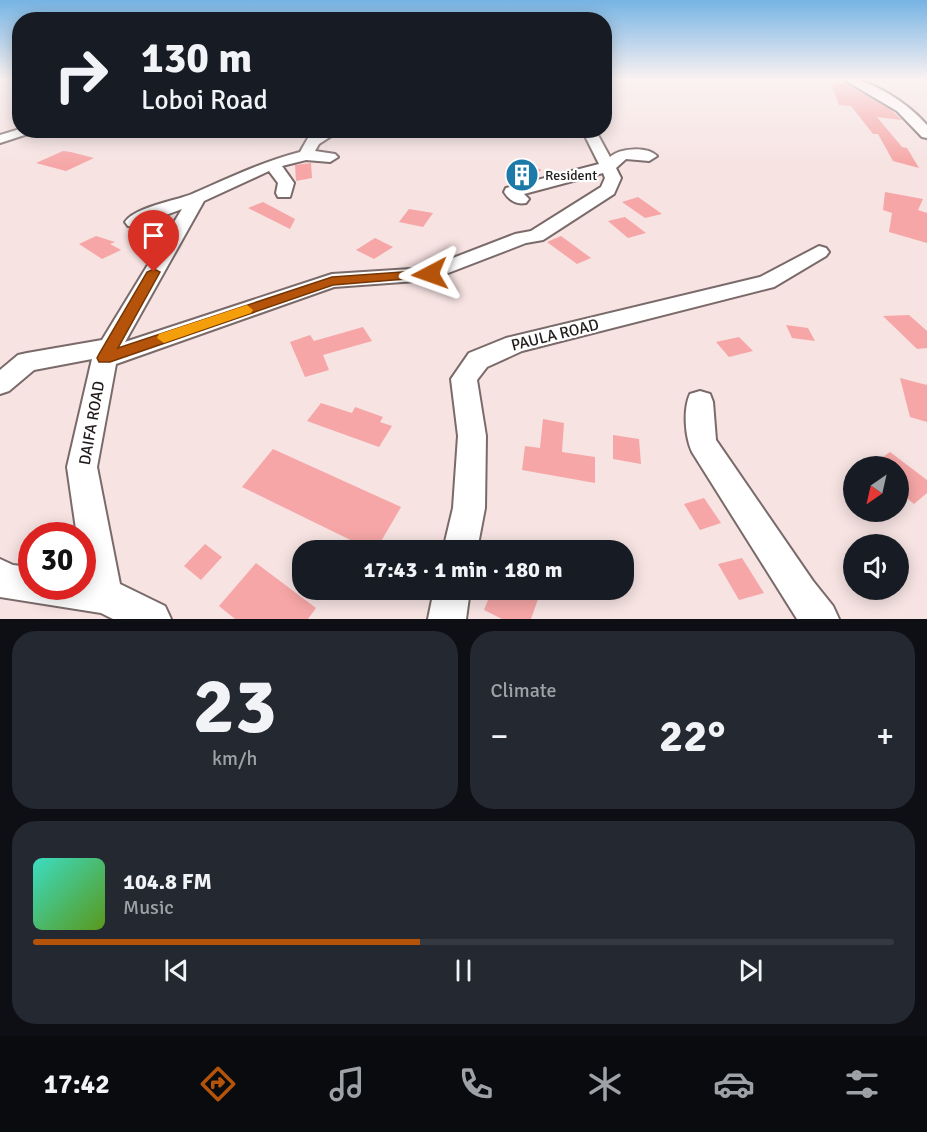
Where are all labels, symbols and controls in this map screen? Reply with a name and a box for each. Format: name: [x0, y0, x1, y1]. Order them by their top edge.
text: 130 m: [141, 33, 252, 84]
icon: right: [42, 36, 120, 114]
text: Loboi Road: [141, 84, 268, 117]
building icon: Resident: [504, 157, 540, 193]
place label: Resident: [545, 167, 597, 184]
pin: [128, 210, 179, 272]
icon: arrive: [137, 219, 170, 252]
position arrow: [398, 242, 462, 306]
street label: PAULA ROAD: [509, 314, 601, 356]
street label: DAIFA ROAD: [75, 379, 109, 467]
north arrow: [843, 456, 909, 522]
map controls: [843, 456, 909, 600]
speed limit sign: 30: [18, 522, 96, 600]
button: sound: [843, 534, 909, 600]
text: 17:43 · 1 min · 180 m: [363, 556, 563, 583]
text: 23: [193, 659, 277, 755]
text: Climate: [491, 678, 556, 703]
text: 22°: [659, 709, 726, 764]
text: −: [491, 716, 508, 757]
text: +: [876, 716, 894, 757]
text: km/h: [212, 746, 257, 771]
text: 104.8 FM: [123, 868, 212, 895]
text: Music: [123, 895, 174, 920]
icon: previous: [160, 954, 193, 987]
icon: pause: [447, 954, 480, 987]
icon: next: [734, 954, 767, 987]
icon: directions: [197, 1063, 239, 1105]
icon: music: [326, 1063, 368, 1105]
icon: phone: [455, 1063, 497, 1105]
icon: climate: [584, 1063, 626, 1105]
icon: car: [713, 1063, 755, 1105]
icon: filters: [841, 1063, 883, 1105]
text: 17:42: [43, 1068, 110, 1101]

